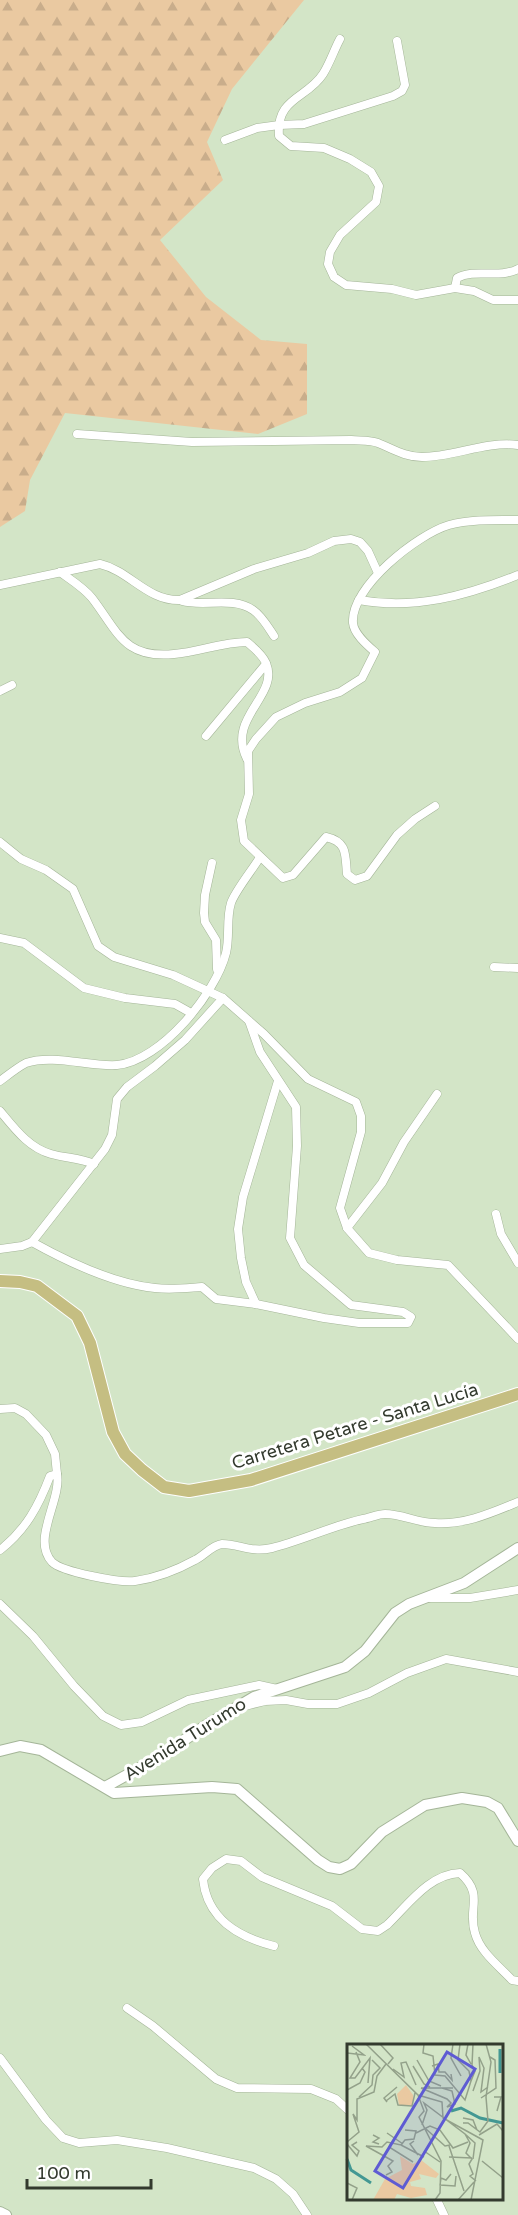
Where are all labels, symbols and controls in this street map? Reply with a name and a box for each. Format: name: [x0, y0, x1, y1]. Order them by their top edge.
street label: Carretera Petare - Santa Lucía: [229, 1378, 481, 1474]
street label: Avenida Turumo: [120, 1693, 250, 1785]
inset map: [347, 2044, 503, 2200]
scale bar: [27, 2152, 152, 2190]
text: 100 m: [36, 2162, 91, 2184]

